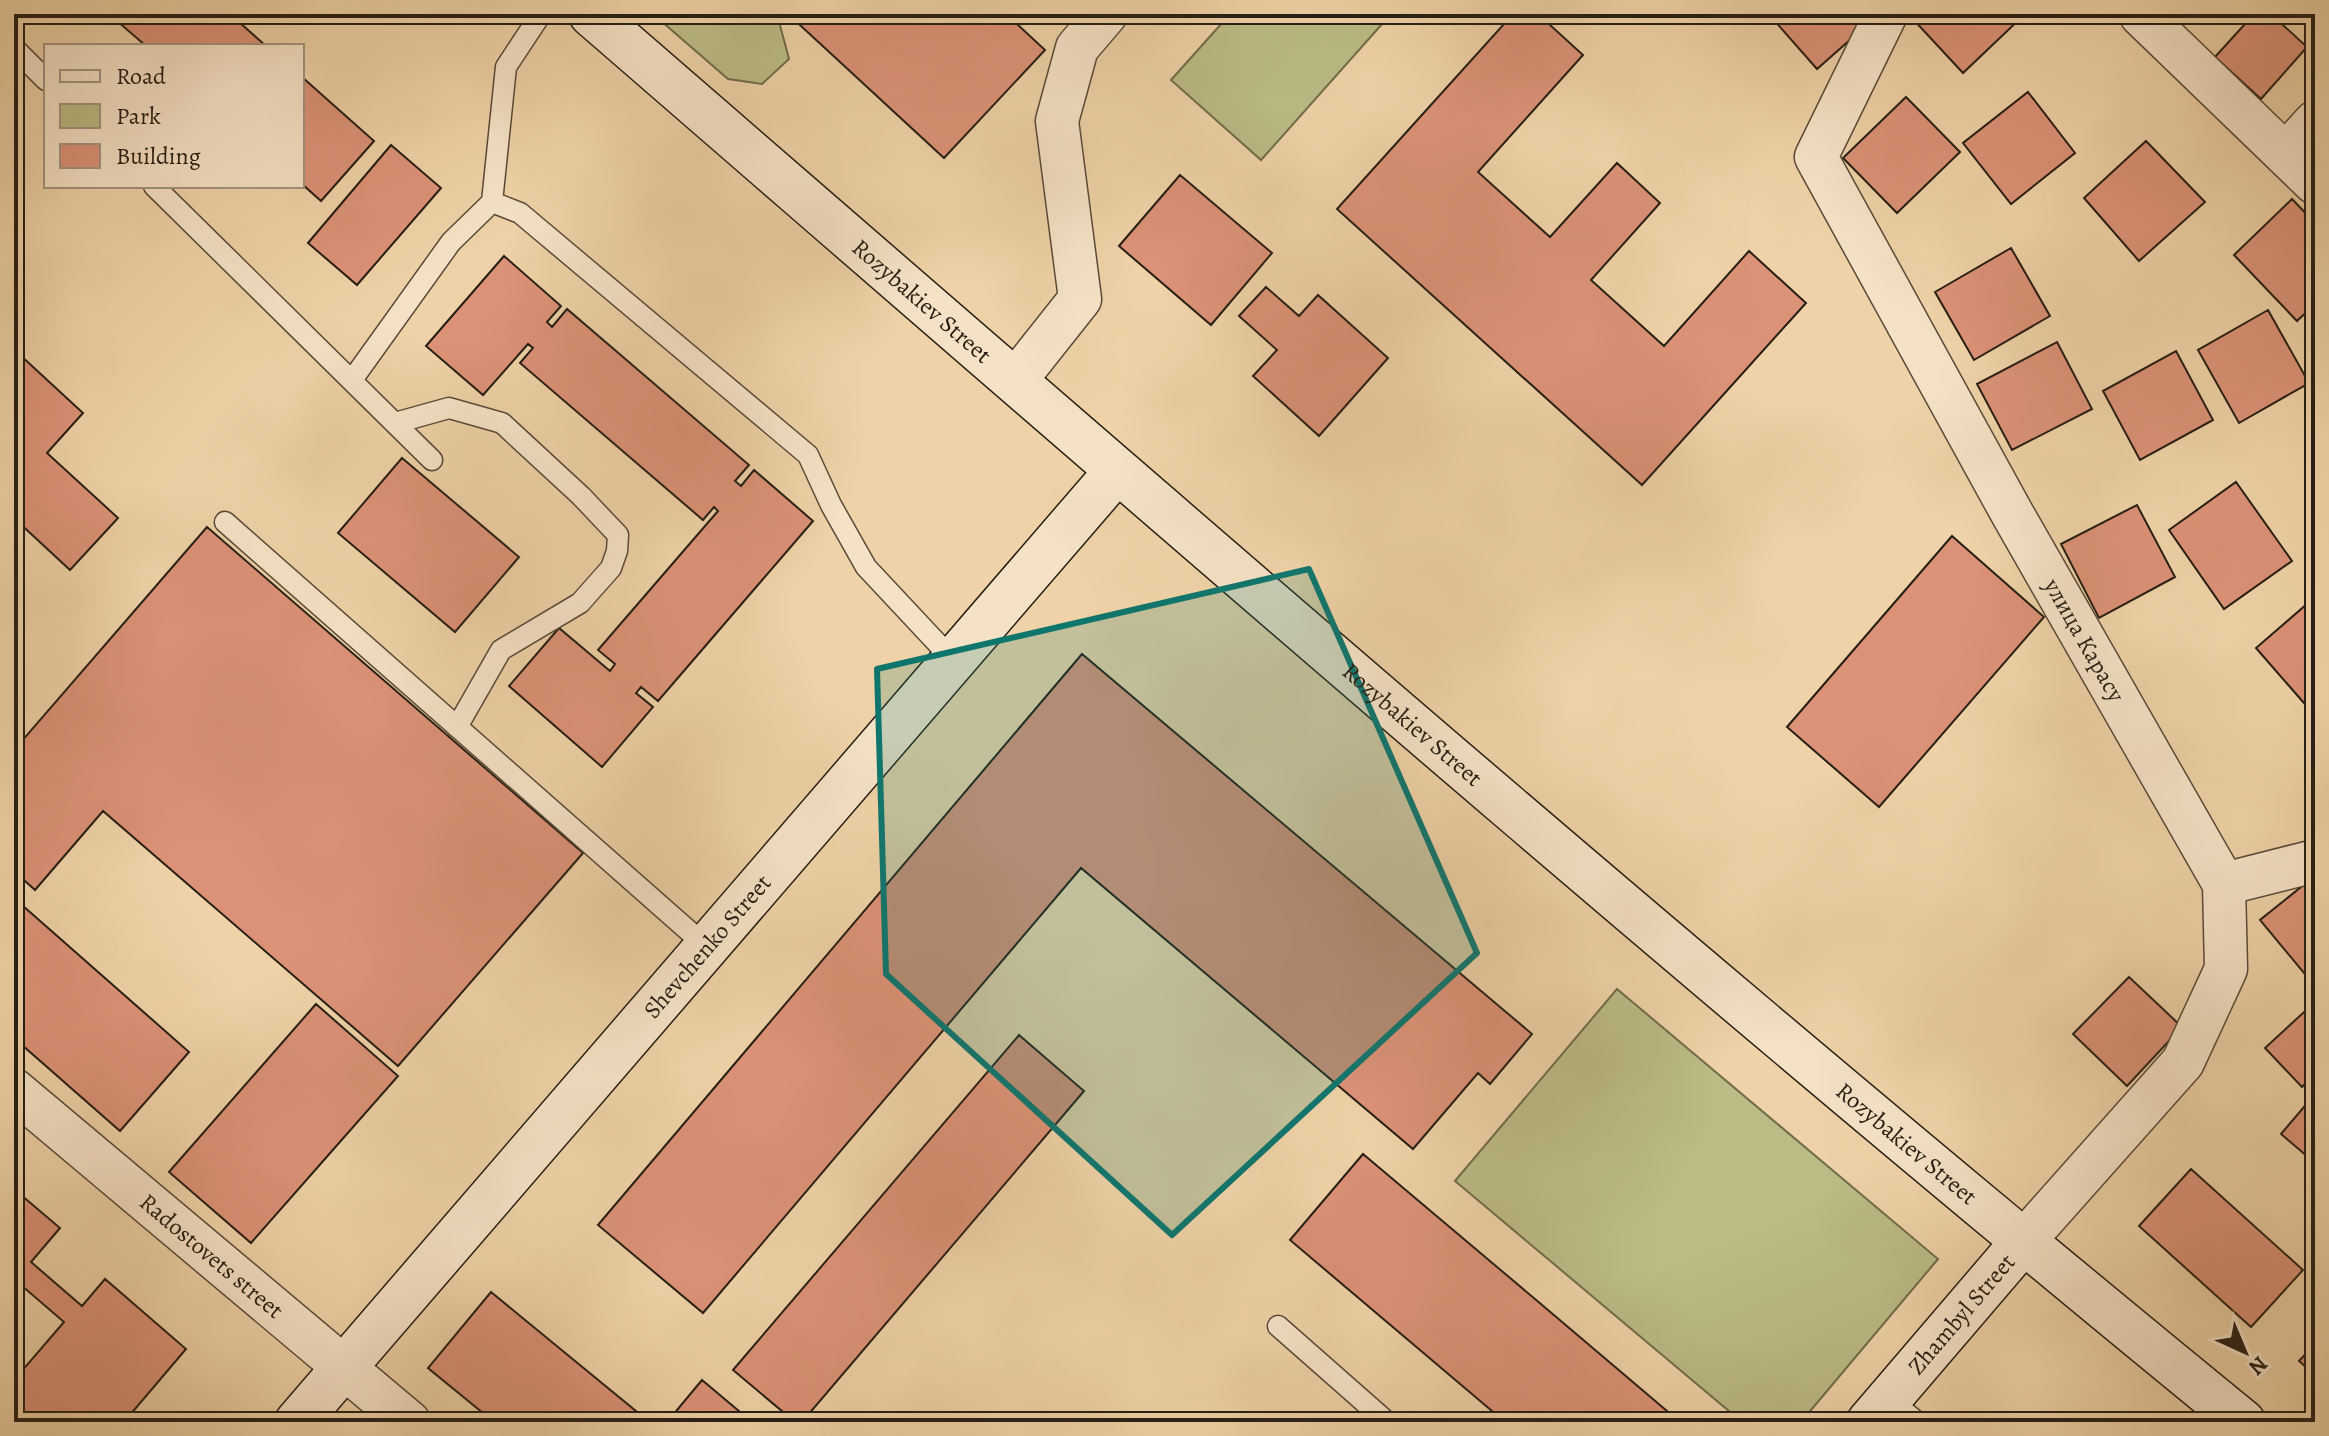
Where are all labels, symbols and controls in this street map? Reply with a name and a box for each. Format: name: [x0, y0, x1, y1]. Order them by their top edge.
legend: [44, 44, 304, 188]
text: Road: [116, 60, 166, 92]
text: Park: [116, 100, 161, 132]
text: Building: [116, 140, 201, 172]
street label: Rozybakiev Street: [845, 232, 999, 370]
street label: улица Карасу: [2036, 572, 2133, 708]
street label: Rozybakiev Street: [1336, 655, 1489, 794]
street label: Shevchenko Street: [636, 868, 778, 1025]
street label: Rozybakiev Street: [1829, 1075, 1984, 1212]
street label: Radostovets street: [133, 1186, 290, 1326]
street label: Zhambyl Street: [1900, 1247, 2022, 1381]
north arrow: [2205, 1312, 2285, 1392]
text: N: [2242, 1349, 2274, 1382]

